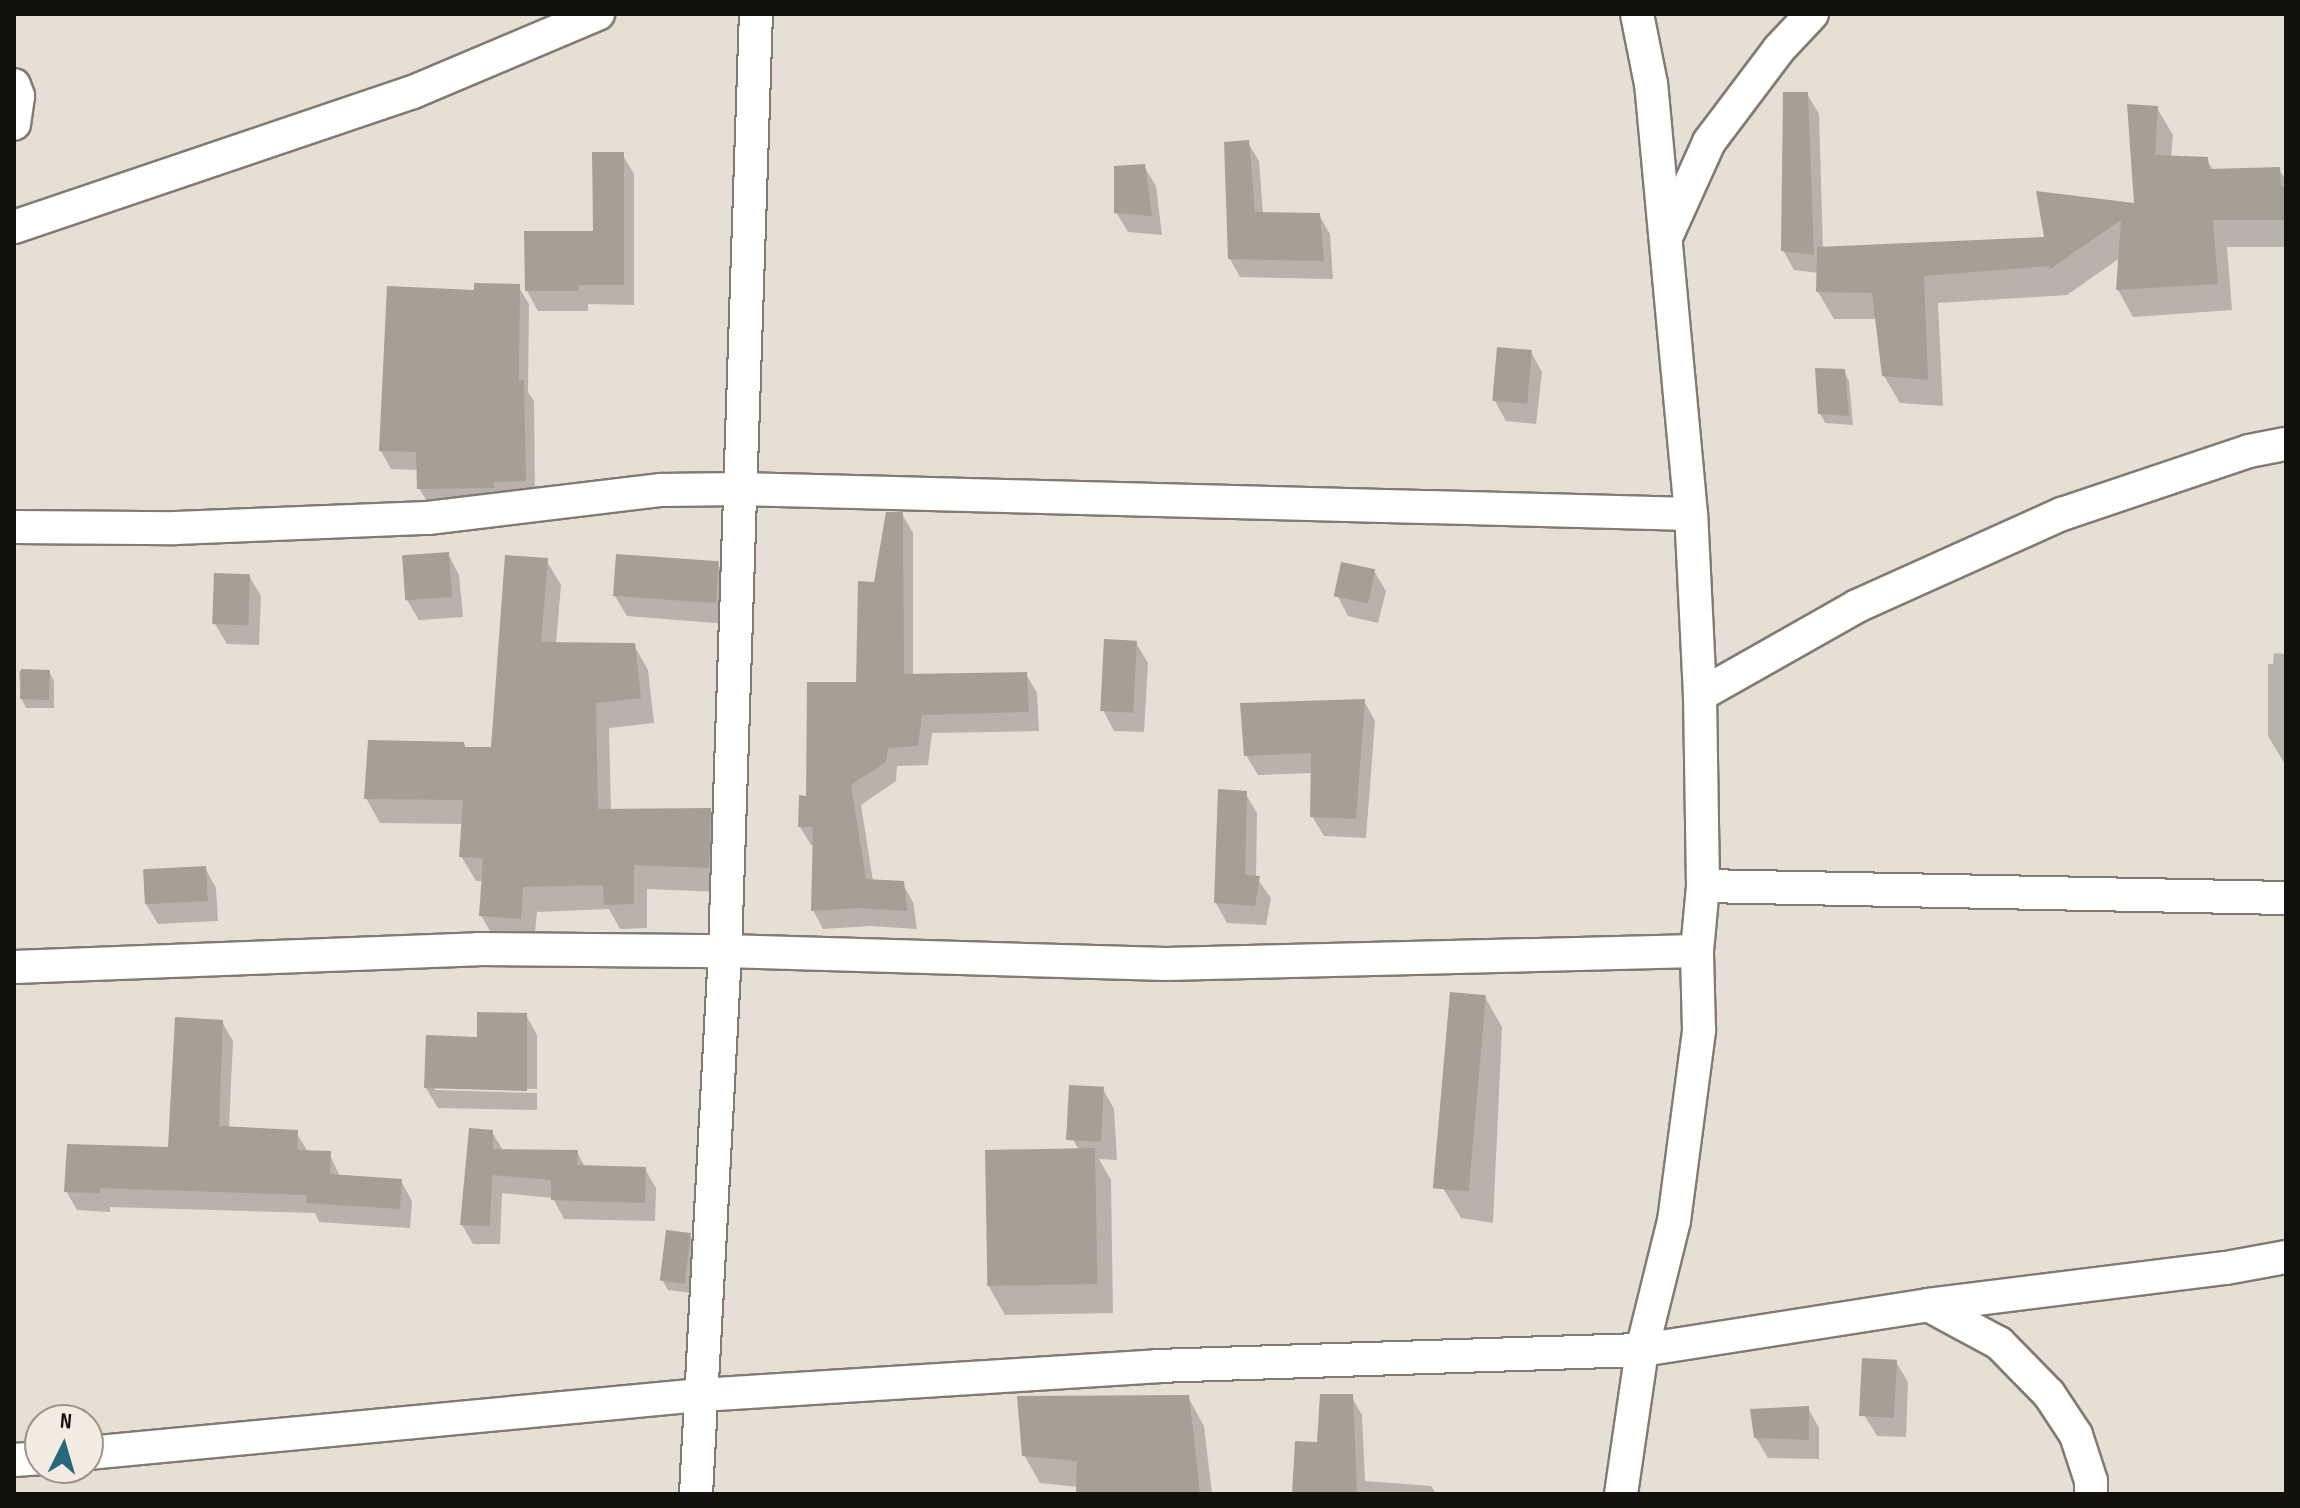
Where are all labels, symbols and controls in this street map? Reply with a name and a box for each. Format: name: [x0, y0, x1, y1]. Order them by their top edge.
north arrow: [24, 1404, 104, 1484]
text: N: [59, 1408, 73, 1436]

